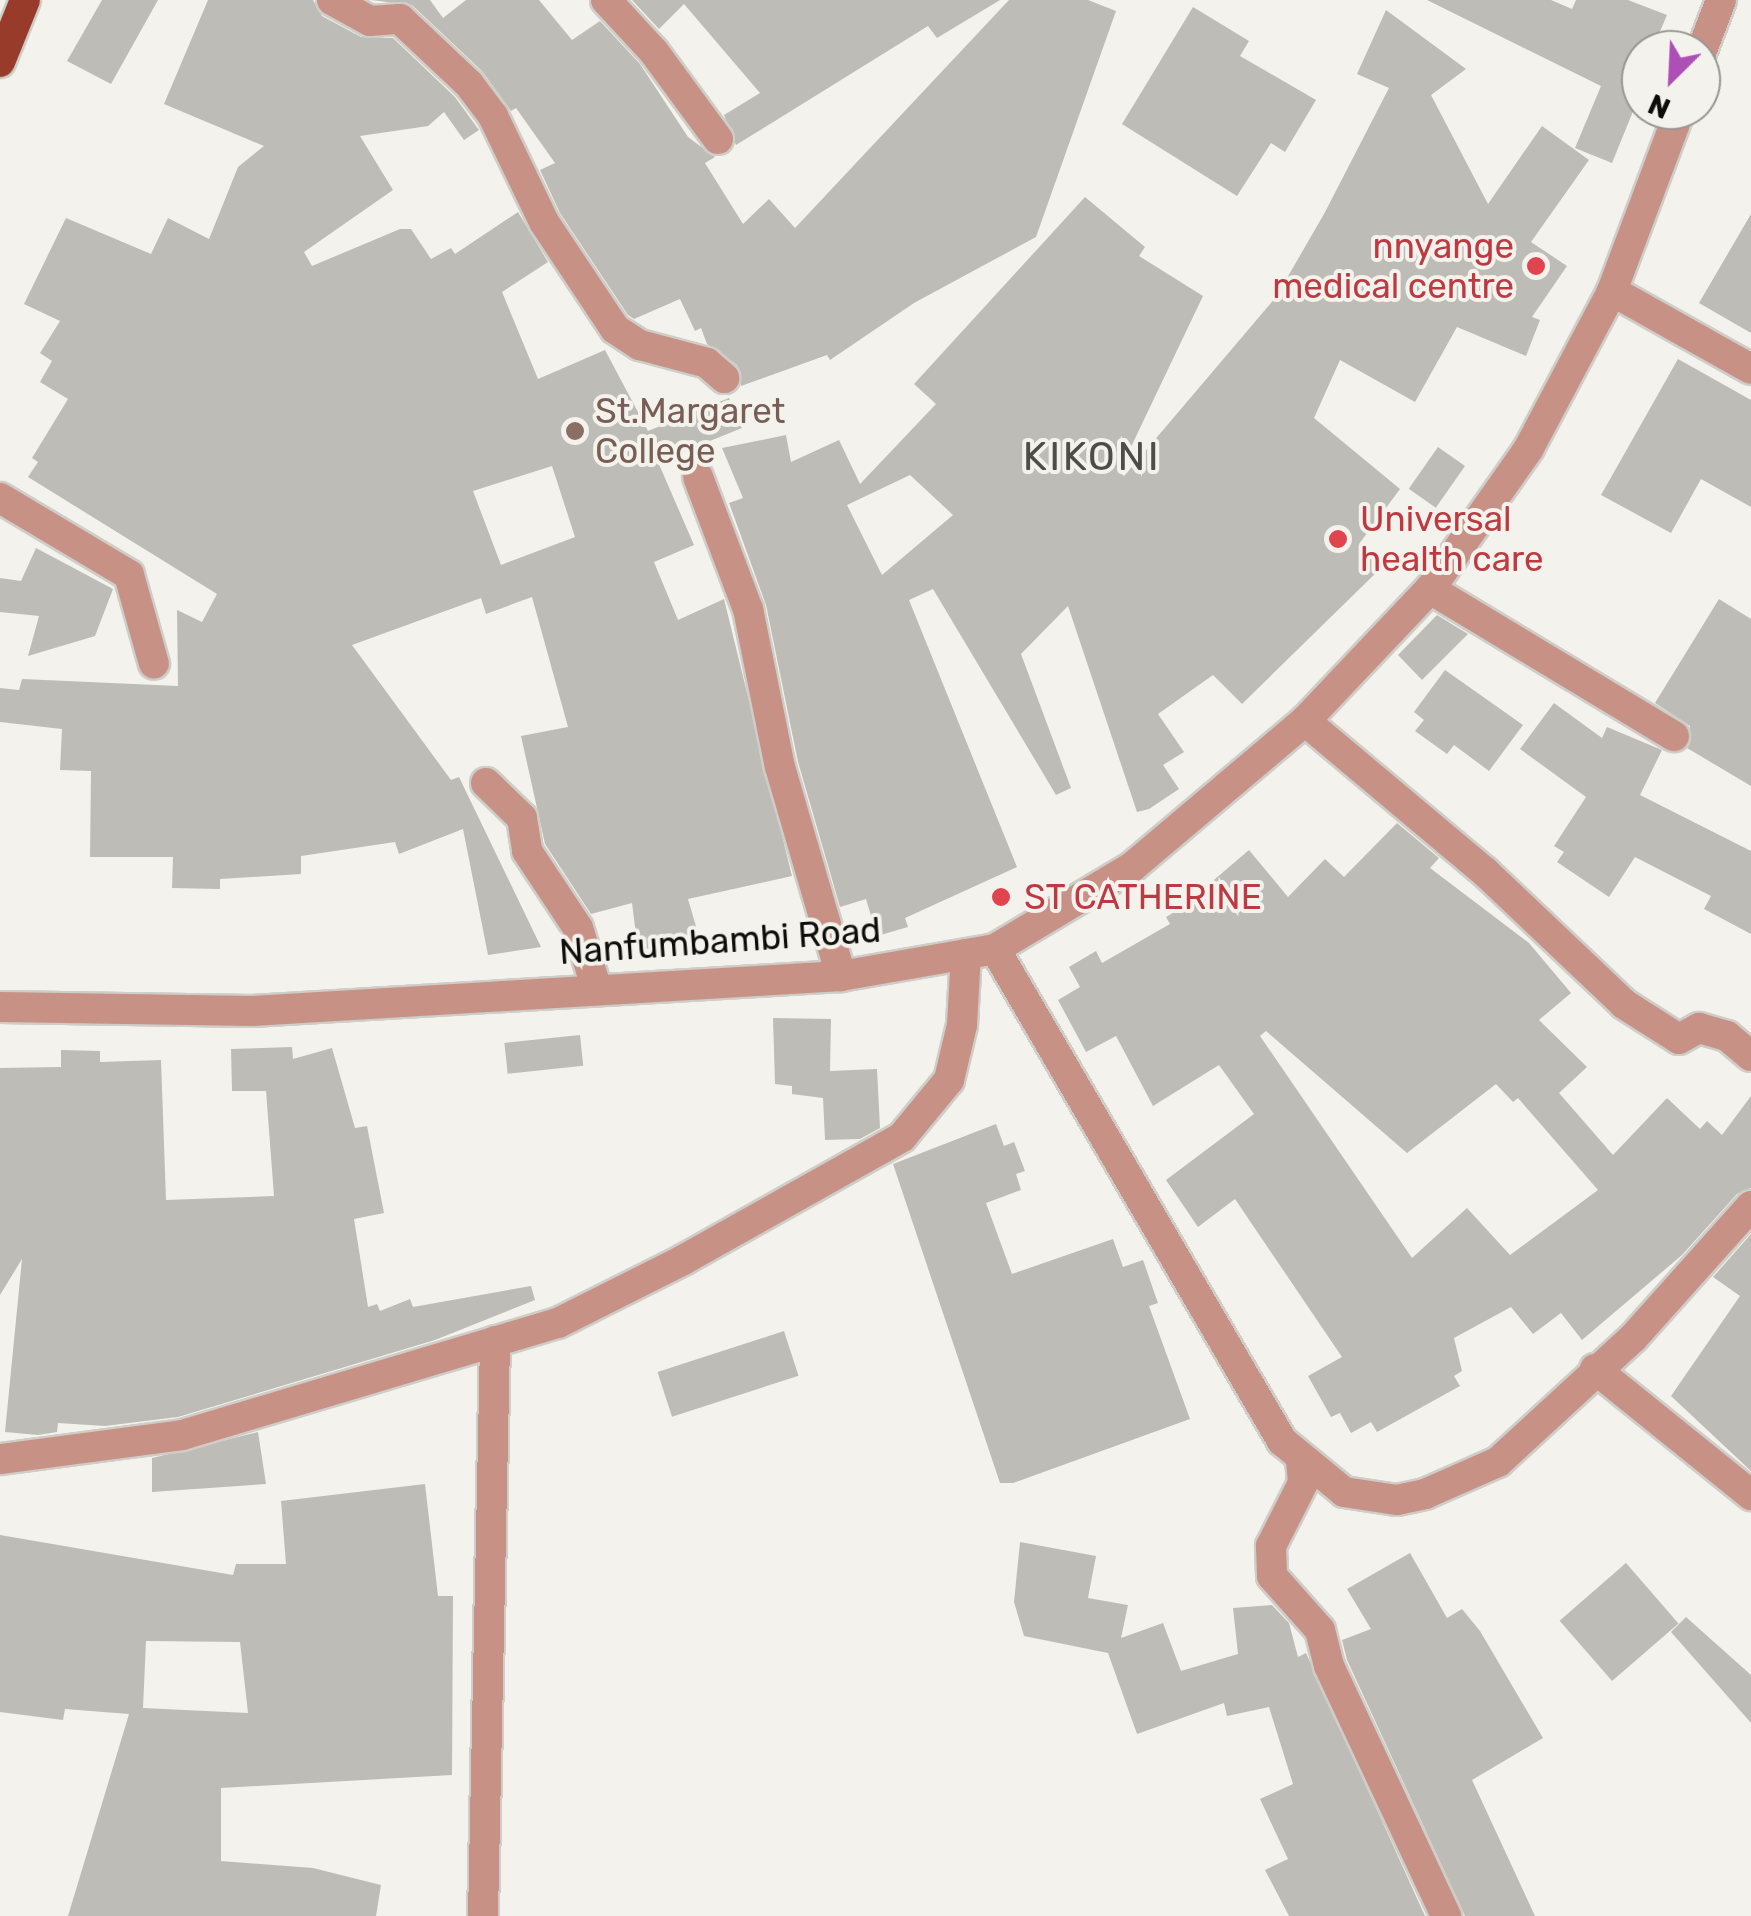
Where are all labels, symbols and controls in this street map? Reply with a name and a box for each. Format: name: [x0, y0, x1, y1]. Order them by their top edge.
north arrow: [1621, 30, 1721, 130]
text: N: [1644, 87, 1675, 125]
place label: nnyange medical centre: [1272, 225, 1514, 307]
marker: nnyange medical centre: [1523, 253, 1549, 279]
place label: St.Margaret College: [595, 390, 785, 472]
marker: St.Margaret College: [564, 420, 586, 442]
district label: KIKONI: [1023, 433, 1161, 481]
place label: Universal health care: [1360, 498, 1544, 580]
marker: Universal health care: [1325, 526, 1351, 552]
place label: ST CATHERINE: [1024, 876, 1263, 918]
marker: ST CATHERINE: [988, 884, 1014, 910]
street label: Nanfumbambi Road: [558, 909, 882, 973]

